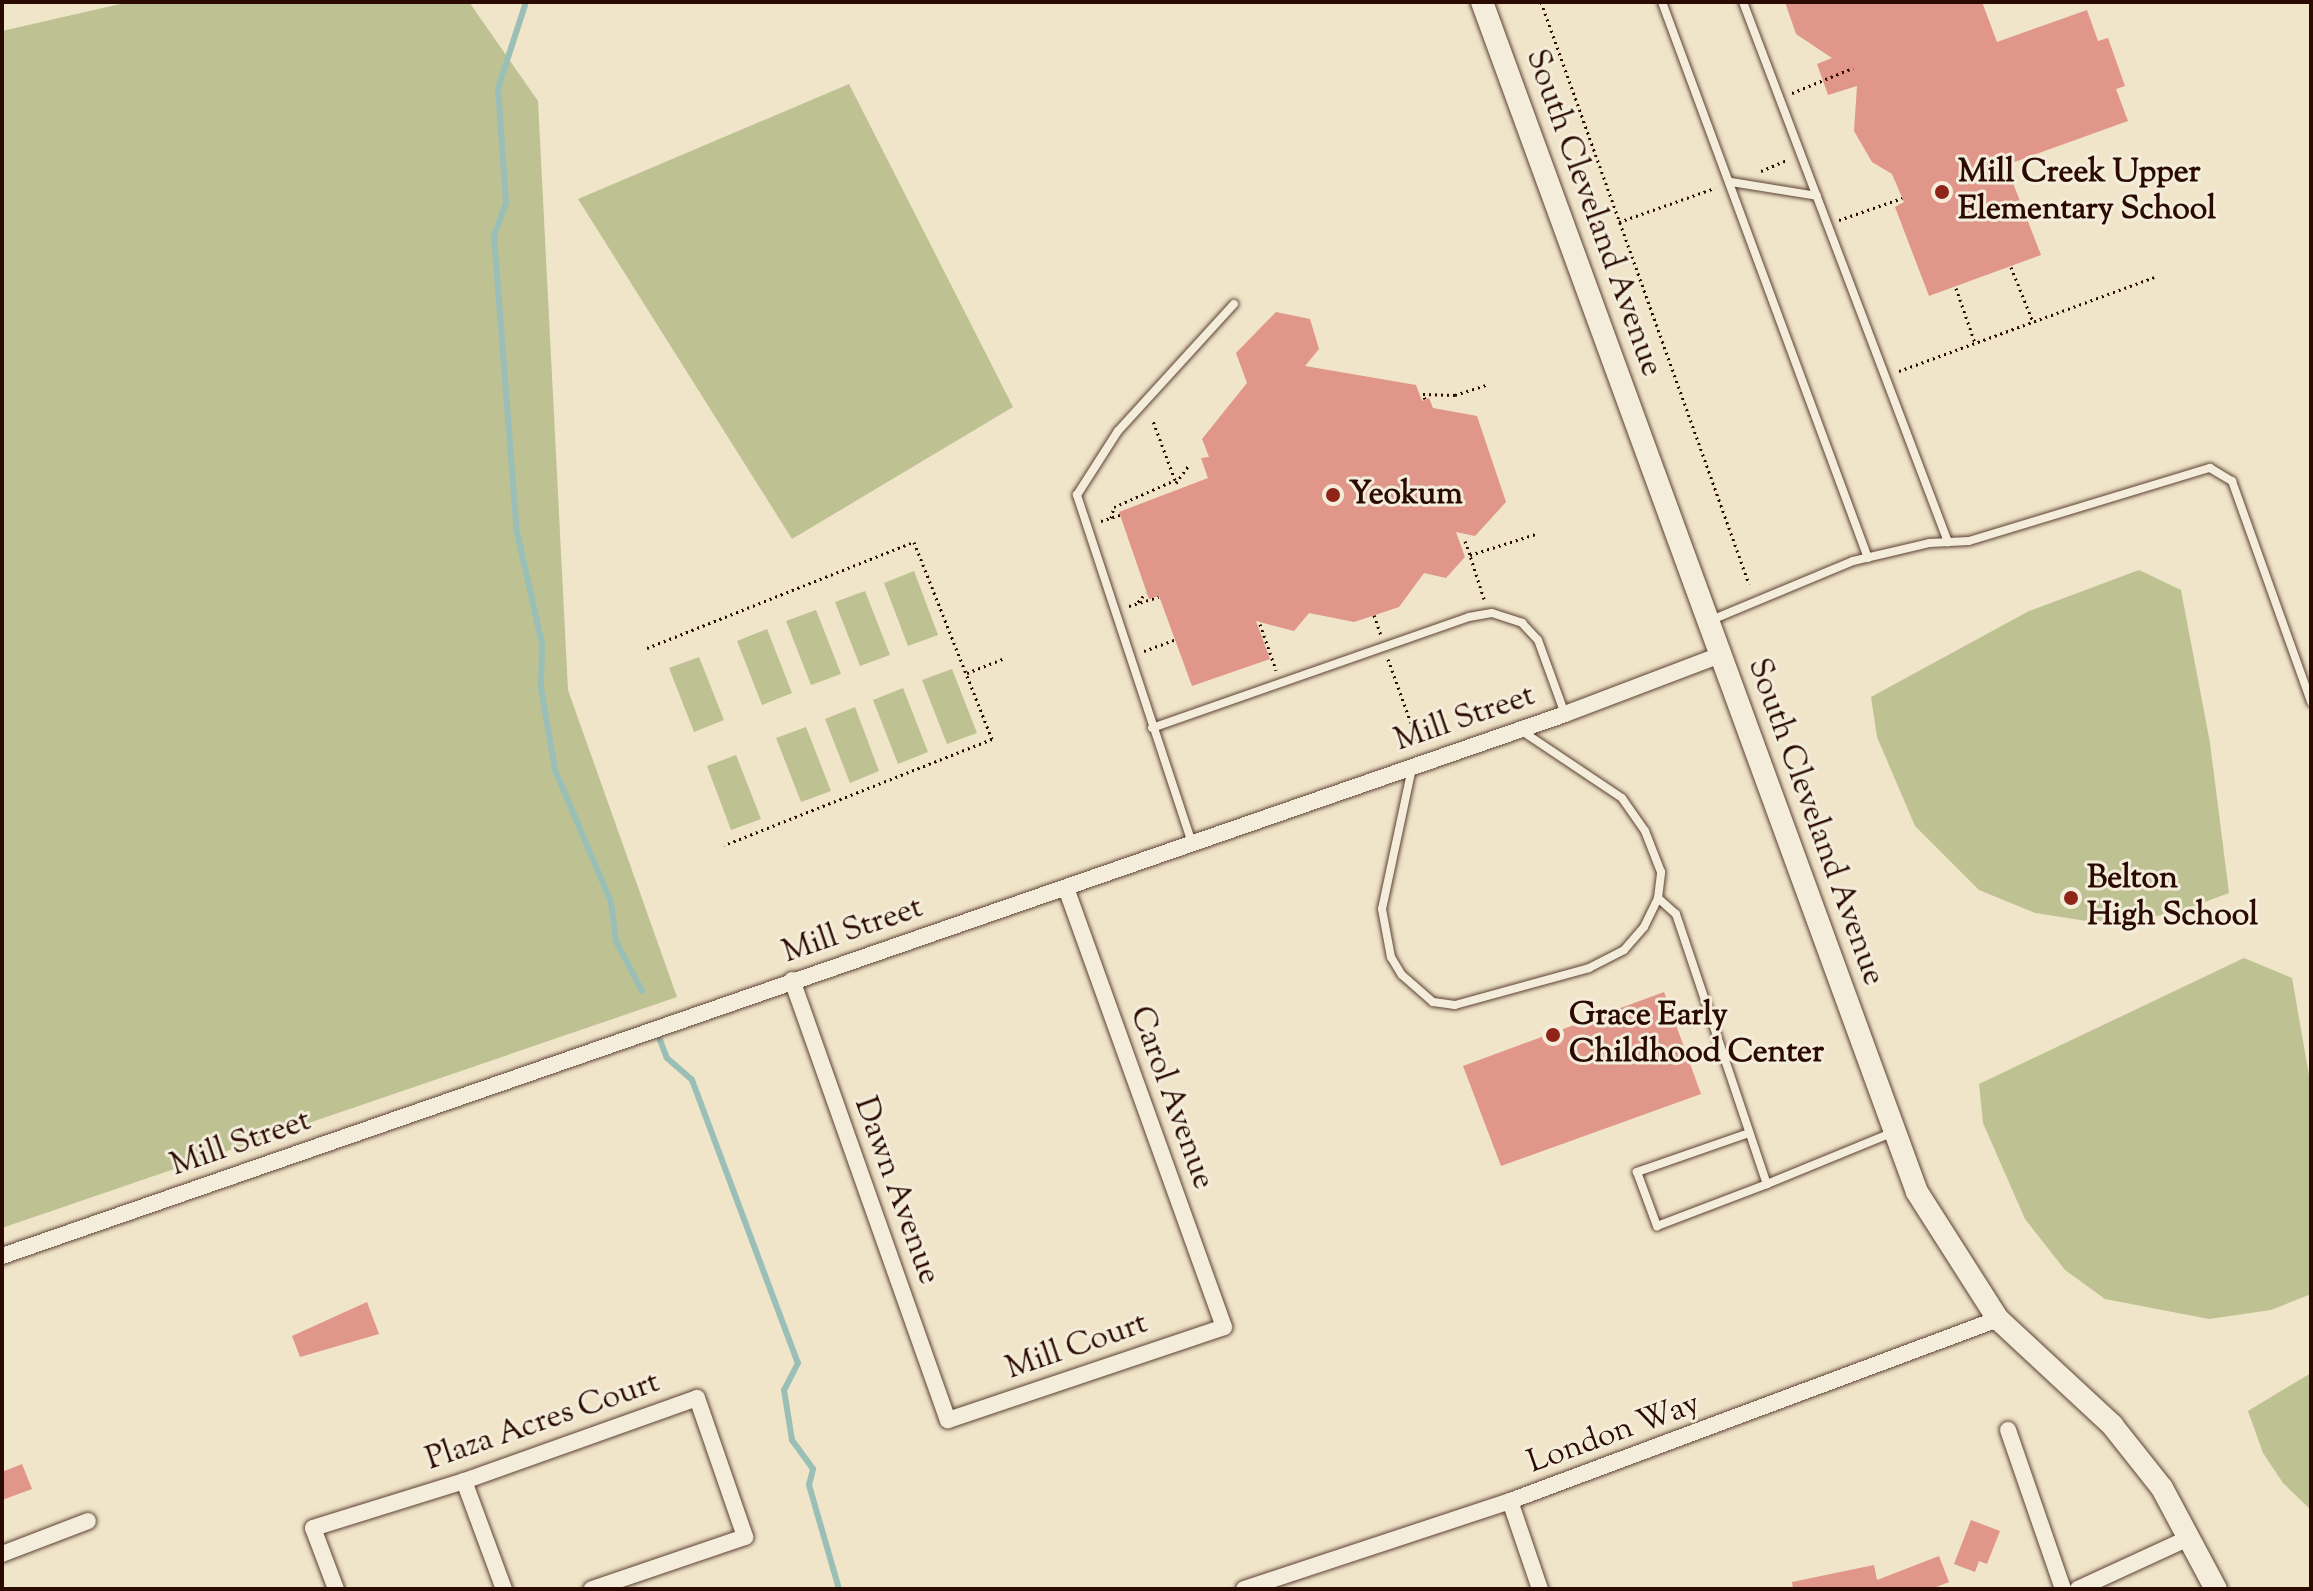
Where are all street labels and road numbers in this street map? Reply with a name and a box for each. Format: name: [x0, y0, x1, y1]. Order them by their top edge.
street label: South Cleveland Avenue: [1516, 44, 1670, 382]
street label: South Cleveland Avenue: [1738, 653, 1892, 991]
street label: Mill Street: [1390, 677, 1540, 761]
street label: Mill Street: [778, 889, 928, 973]
street label: Carol Avenue: [1120, 1001, 1222, 1195]
street label: Dawn Avenue: [844, 1092, 948, 1290]
street label: Mill Street: [166, 1102, 316, 1186]
street label: Mill Court: [1001, 1305, 1153, 1389]
street label: Plaza Acres Court: [421, 1364, 665, 1480]
street label: London Way: [1523, 1385, 1705, 1483]

